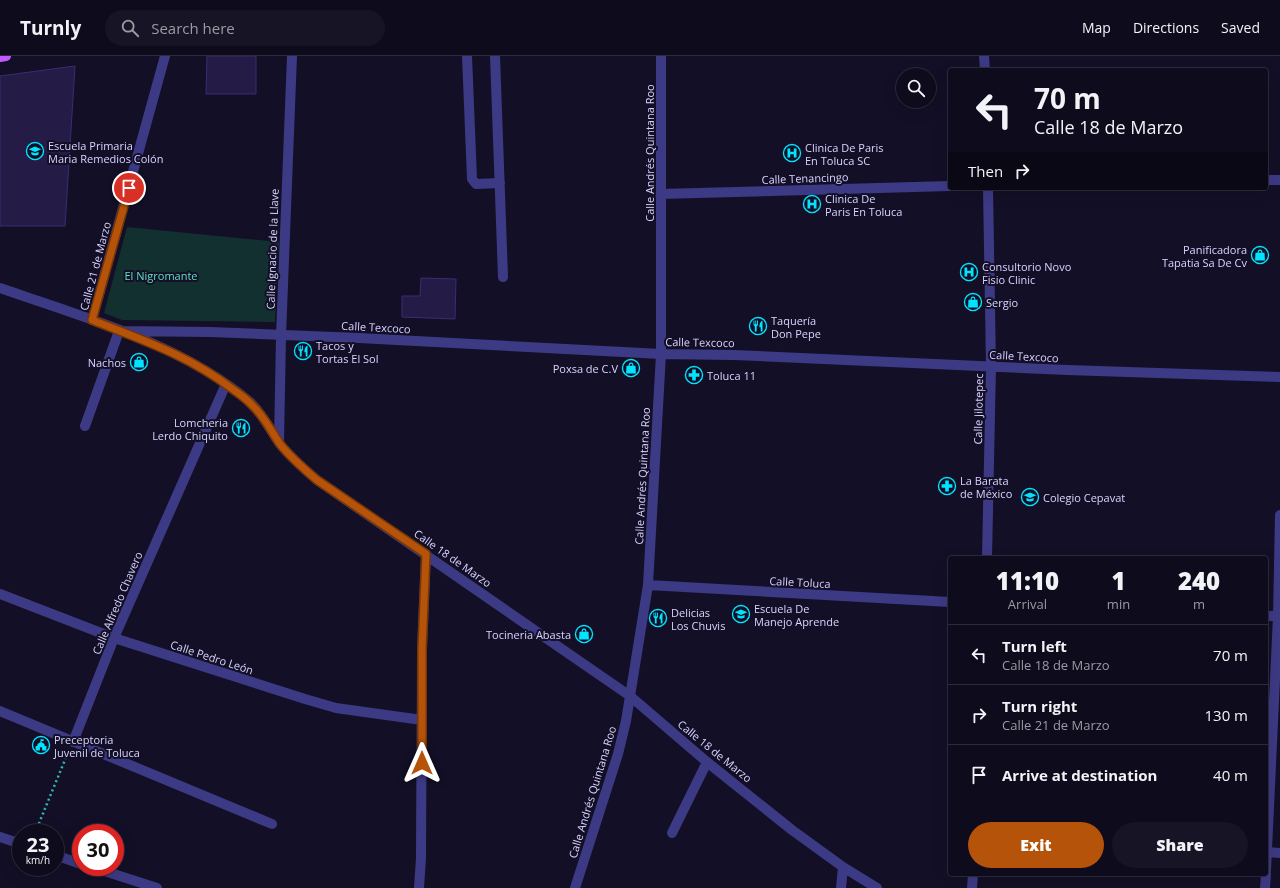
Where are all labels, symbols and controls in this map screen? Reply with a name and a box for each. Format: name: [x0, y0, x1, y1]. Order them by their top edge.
search box: [105, 10, 385, 46]
text: Turnly: [20, 15, 81, 41]
icon: search: [119, 17, 141, 39]
text: Search here: [151, 18, 235, 38]
text: Map: [1082, 18, 1111, 37]
text: Directions: [1133, 18, 1199, 37]
text: Saved: [1221, 18, 1260, 37]
map controls: [896, 68, 936, 108]
button: search: [896, 68, 936, 108]
text: 70 m: [1034, 79, 1101, 117]
street label: Calle Andrés Quintana Roo: [642, 84, 657, 222]
icon: left: [968, 84, 1020, 136]
text: Calle 18 de Marzo: [1034, 115, 1183, 139]
place label: Escuela Primaria Maria Remedios Colón: [48, 138, 163, 166]
place label: Clinica De Paris En Toluca SC: [805, 140, 884, 168]
school or university icon: Escuela Primaria Maria Remedios Colón: [25, 141, 45, 161]
hospital icon: Clinica De Paris En Toluca SC: [782, 143, 802, 163]
icon: right: [1011, 160, 1033, 182]
text: Then: [968, 161, 1003, 181]
street label: Calle Tenancingo: [761, 169, 849, 187]
pin: [112, 171, 146, 205]
icon: arrive: [118, 177, 140, 199]
street label: Calle Ignacio de la Llave: [262, 188, 282, 310]
place label: Clinica De Paris En Toluca: [825, 191, 902, 219]
hospital icon: Clinica De Paris En Toluca: [802, 194, 822, 214]
street label: Calle 21 de Marzo: [76, 220, 114, 312]
place label: Panificadora Tapatia Sa De Cv: [1162, 242, 1248, 270]
shop icon: Panificadora Tapatia Sa De Cv: [1250, 245, 1270, 265]
place label: Consultorio Novo Fisio Clinic: [982, 259, 1072, 287]
hospital icon: Consultorio Novo Fisio Clinic: [959, 262, 979, 282]
park label: El Nigromante: [124, 268, 198, 283]
shop icon: Sergio: [963, 292, 983, 312]
place label: Sergio: [986, 295, 1018, 310]
place label: Taquería Don Pepe: [771, 313, 821, 341]
restaurant icon: Taquería Don Pepe: [748, 316, 768, 336]
street label: Calle Texcoco: [341, 318, 411, 336]
street label: Calle Texcoco: [665, 334, 735, 350]
place label: Tacos y Tortas El Sol: [316, 338, 378, 366]
restaurant icon: Tacos y Tortas El Sol: [293, 341, 313, 361]
street label: Calle Texcoco: [989, 347, 1059, 365]
shop icon: Nachos: [129, 352, 149, 372]
place label: Nachos: [88, 355, 126, 370]
shop icon: Poxsa de C.V: [621, 358, 641, 378]
place label: Poxsa de C.V: [553, 361, 618, 376]
pharmacy icon: Toluca 11: [684, 365, 704, 385]
place label: Toluca 11: [707, 368, 756, 383]
street label: Calle Jilotepec: [970, 373, 986, 445]
street label: Calle Andrés Quintana Roo: [631, 407, 653, 545]
place label: Lomcheria Lerdo Chiquito: [152, 415, 228, 443]
restaurant icon: Lomcheria Lerdo Chiquito: [231, 418, 251, 438]
place label: La Barata de México: [960, 473, 1013, 501]
pharmacy icon: La Barata de México: [937, 476, 957, 496]
school or university icon: Colegio Cepavat: [1020, 487, 1040, 507]
place label: Colegio Cepavat: [1043, 490, 1125, 505]
street label: Calle 18 de Marzo: [411, 526, 495, 590]
street label: Calle Alfredo Chavero: [89, 549, 146, 657]
text: 11:10: [996, 564, 1059, 597]
text: 1: [1111, 564, 1126, 597]
text: 240: [1178, 564, 1220, 597]
street label: Calle Toluca: [769, 573, 831, 591]
text: Arrival: [1008, 595, 1047, 613]
text: min: [1107, 595, 1130, 613]
text: m: [1193, 595, 1205, 613]
place label: Escuela De Manejo Aprende: [754, 601, 839, 629]
school or university icon: Escuela De Manejo Aprende: [731, 604, 751, 624]
place label: Delicias Los Chuvis: [671, 605, 725, 633]
restaurant icon: Delicias Los Chuvis: [648, 608, 668, 628]
shop icon: Tocineria Abasta: [574, 624, 594, 644]
place label: Tocineria Abasta: [486, 627, 571, 642]
text: Turn left: [1002, 636, 1067, 656]
street label: Calle Pedro León: [169, 637, 255, 677]
icon: left: [968, 644, 990, 666]
text: 70 m: [1213, 645, 1248, 665]
text: Calle 18 de Marzo: [1002, 656, 1110, 674]
text: Turn right: [1002, 696, 1077, 716]
icon: right: [968, 704, 990, 726]
text: 130 m: [1204, 705, 1248, 725]
text: Calle 21 de Marzo: [1002, 716, 1110, 734]
street label: Calle 18 de Marzo: [675, 717, 755, 786]
street label: Calle Andrés Quintana Roo: [565, 724, 619, 860]
place label: Preceptoria Juvenil de Toluca: [53, 732, 140, 760]
public building icon: Preceptoria Juvenil de Toluca: [31, 735, 51, 755]
position arrow: [401, 742, 443, 784]
icon: arrive: [968, 764, 990, 786]
text: Arrive at destination: [1002, 765, 1157, 785]
text: 40 m: [1213, 765, 1248, 785]
button: Exit: [968, 822, 1104, 868]
button: Share: [1112, 822, 1248, 868]
speed limit sign: 30: [72, 824, 124, 876]
text: 23: [27, 831, 49, 858]
text: km/h: [26, 853, 50, 867]

